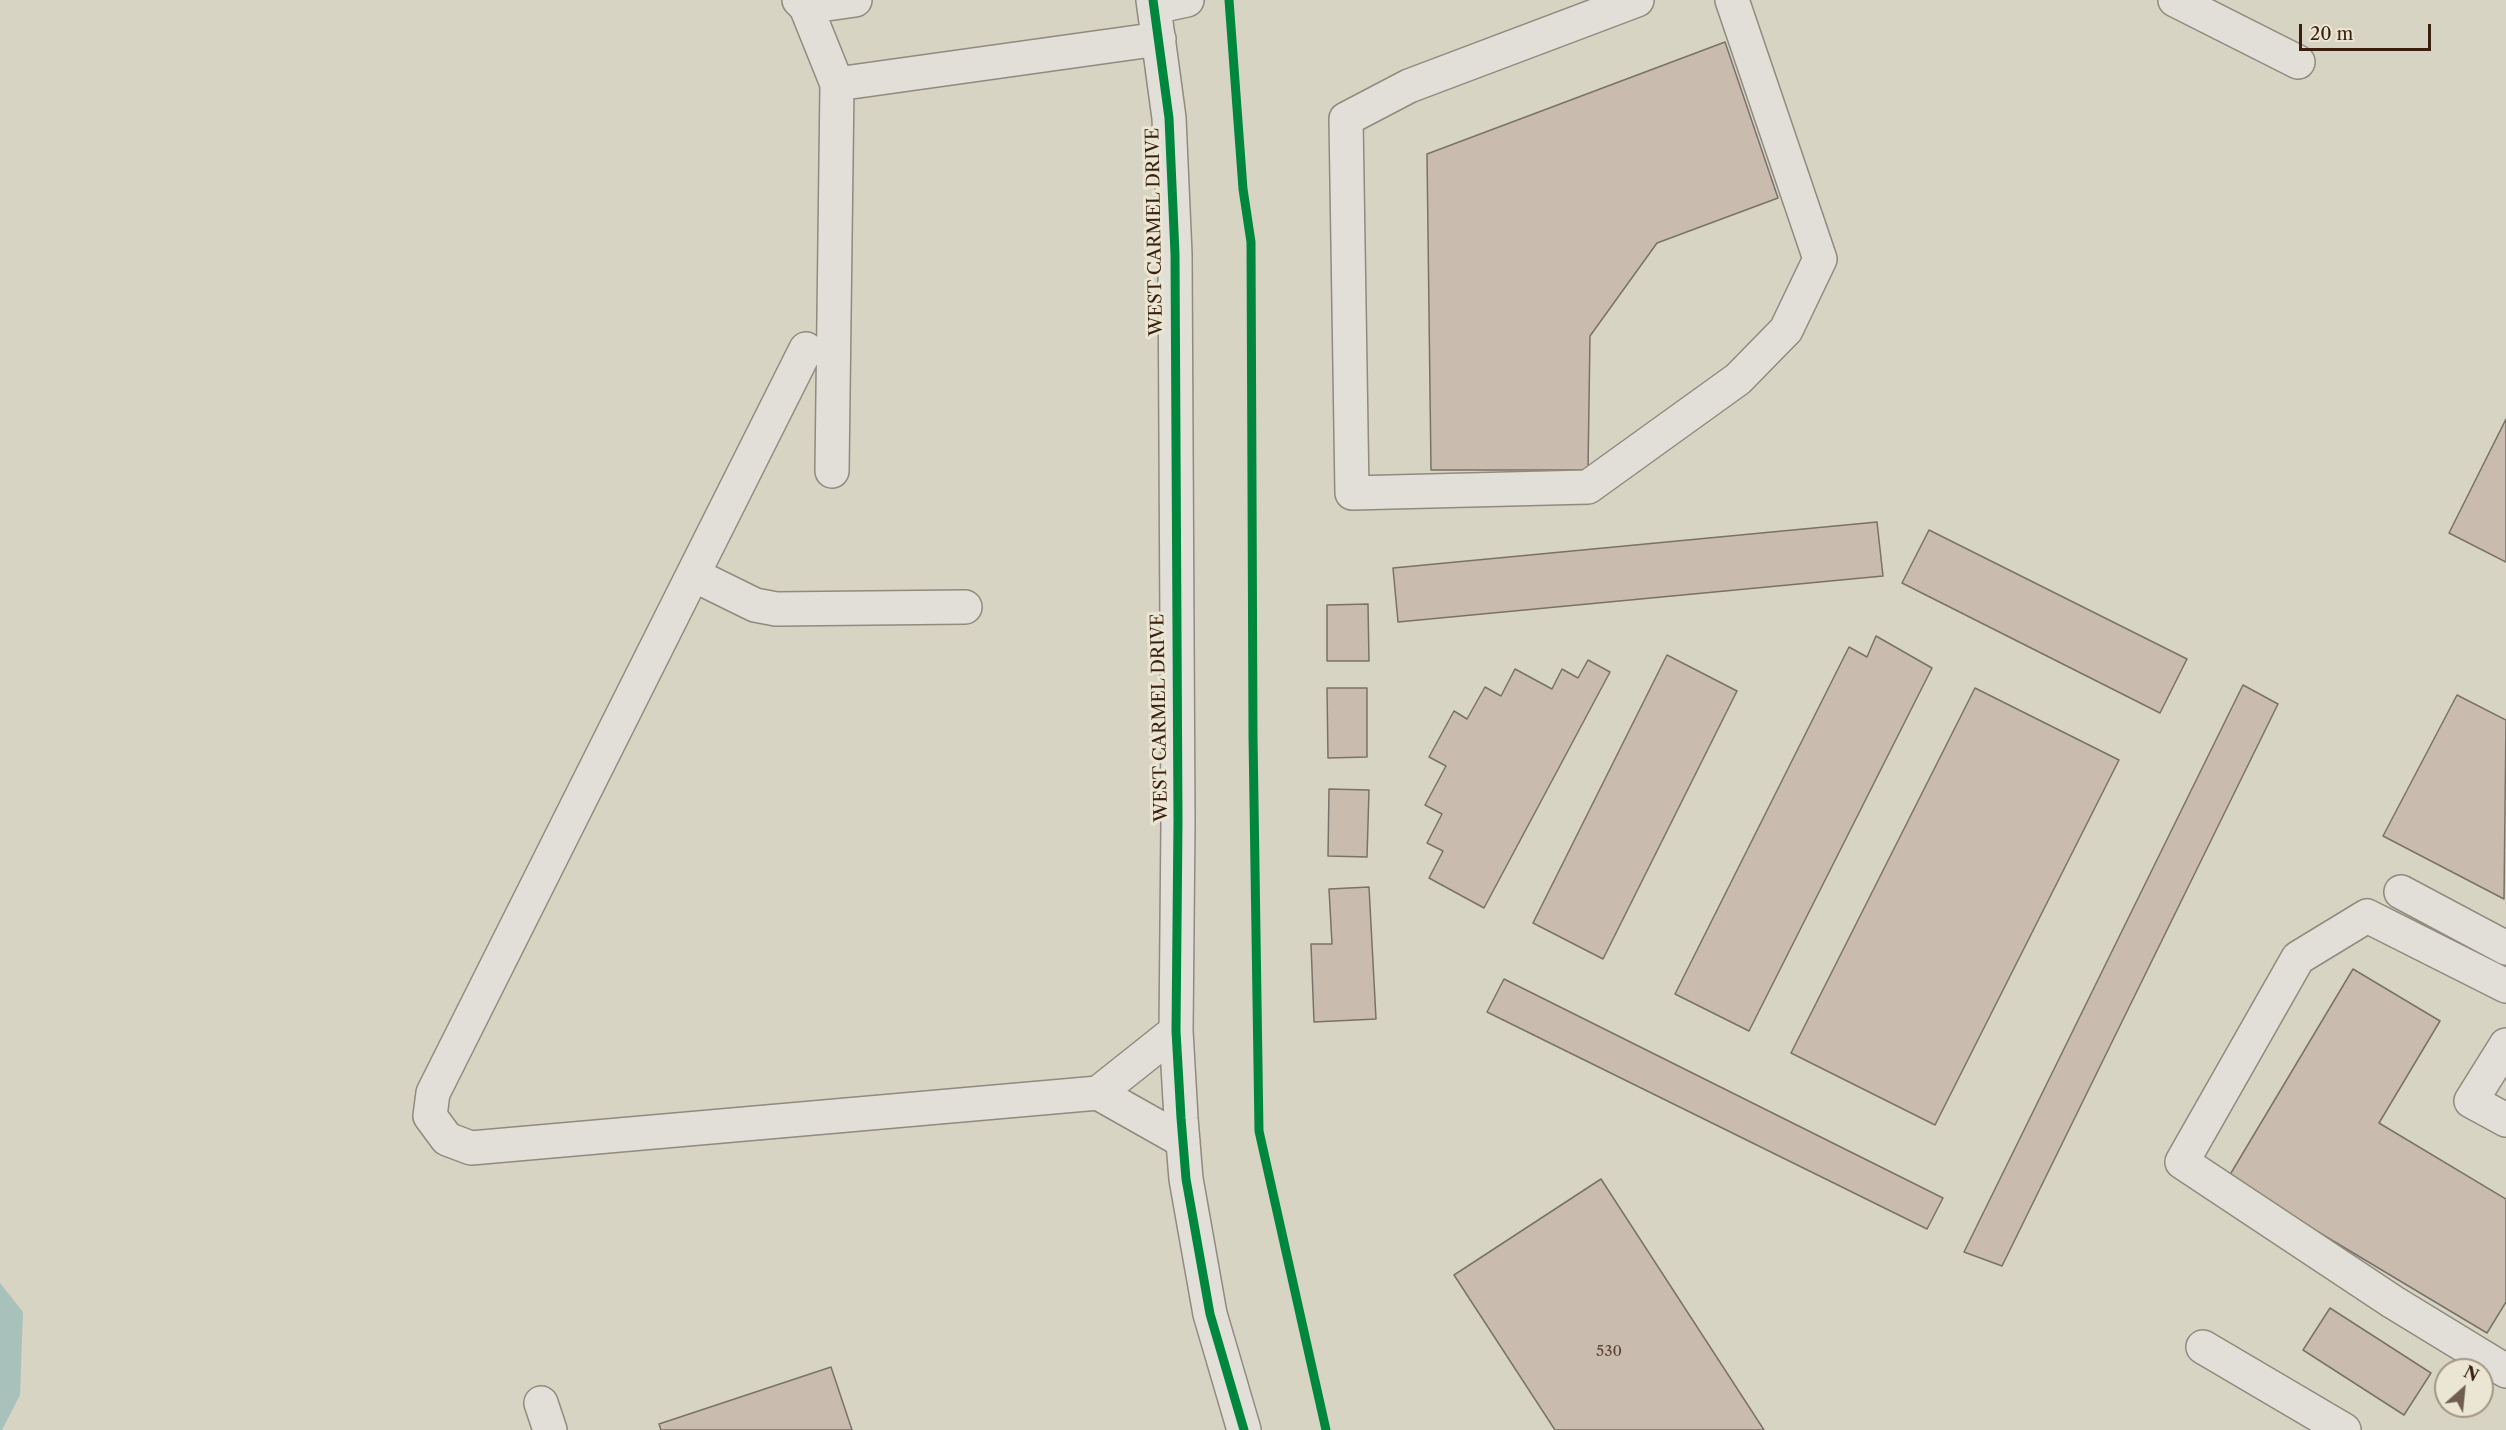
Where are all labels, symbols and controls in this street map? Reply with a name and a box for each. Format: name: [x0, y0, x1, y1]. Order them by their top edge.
scale bar: [2302, 12, 2434, 50]
text: 20 m: [2310, 23, 2353, 45]
street label: WEST CARMEL DRIVE: [1142, 128, 1168, 336]
street label: WEST CARMEL DRIVE: [1147, 614, 1173, 822]
house number: 530: [1596, 1343, 1622, 1361]
north arrow: [2434, 1358, 2494, 1418]
text: N: [2461, 1362, 2482, 1386]

